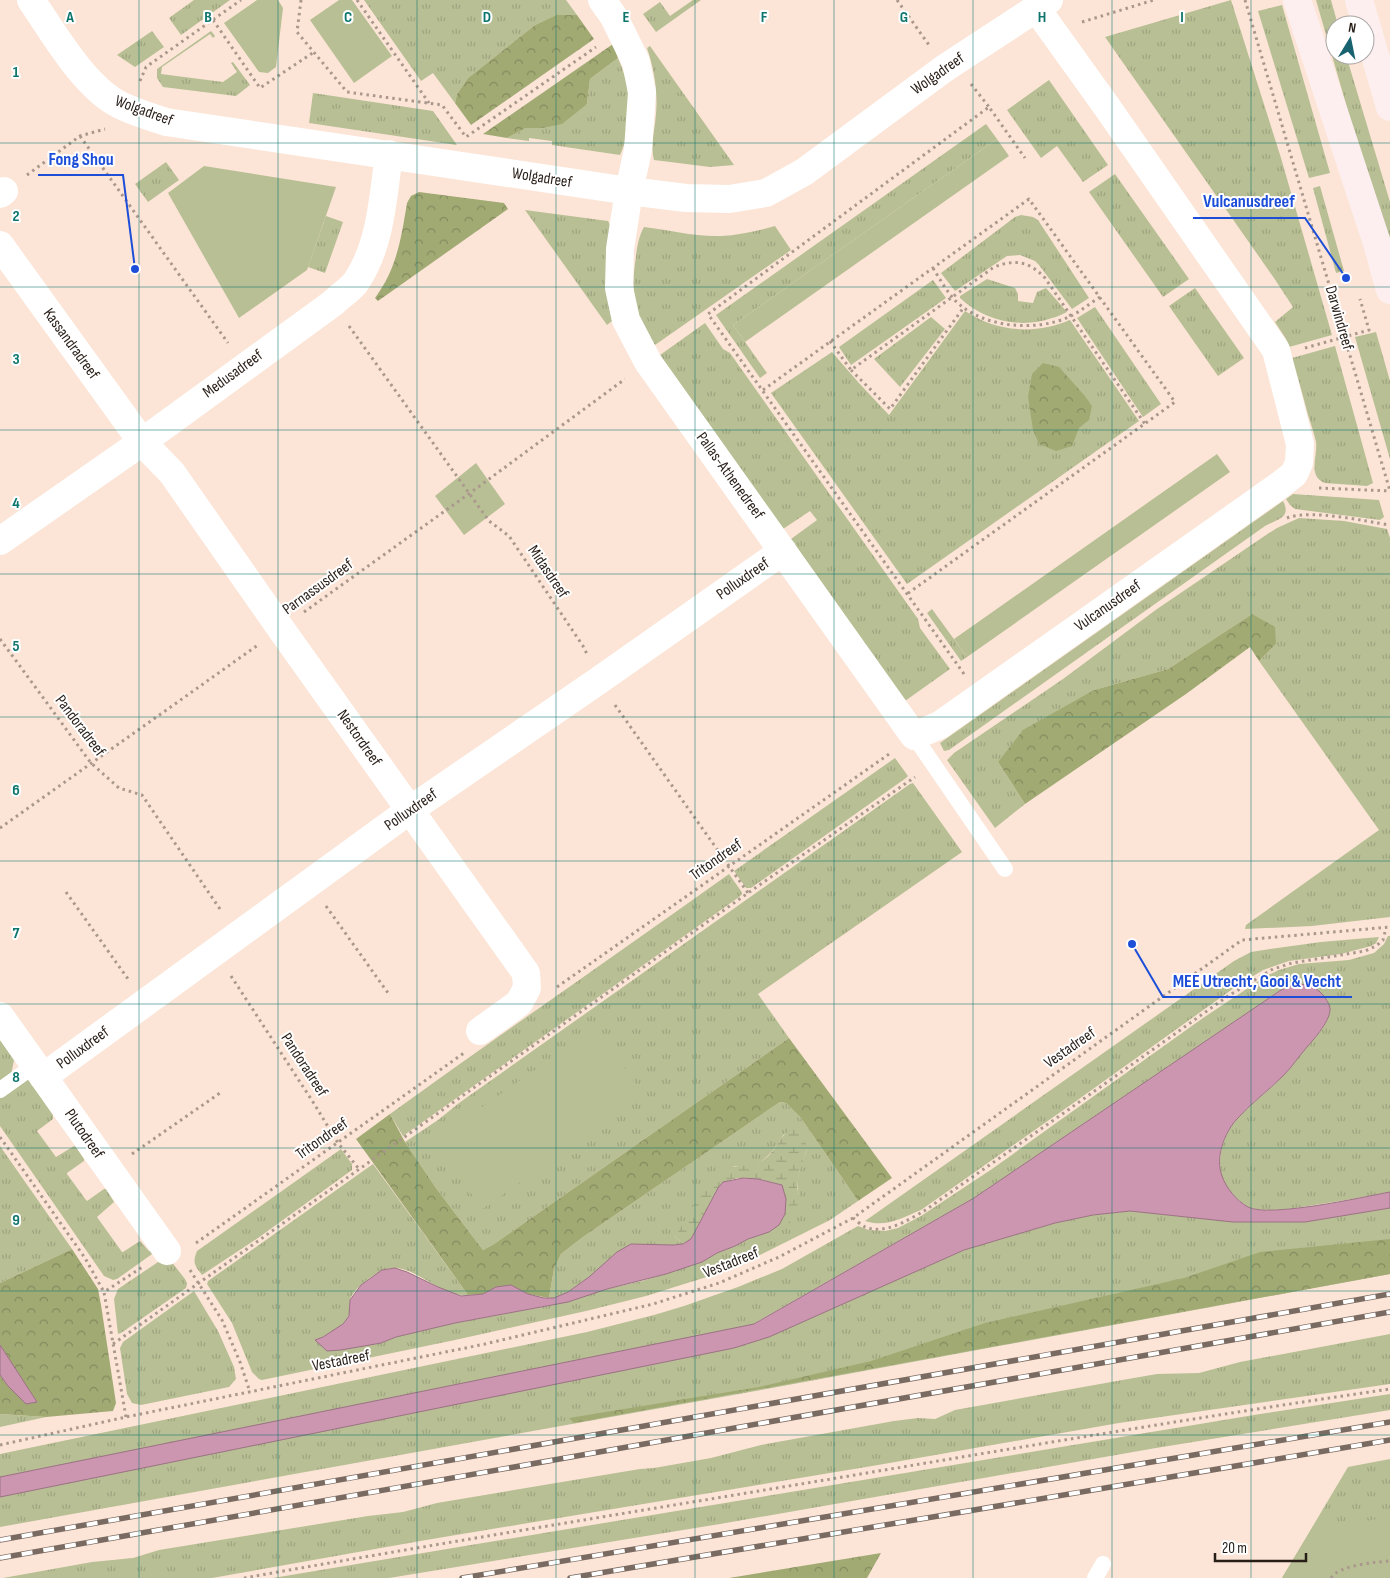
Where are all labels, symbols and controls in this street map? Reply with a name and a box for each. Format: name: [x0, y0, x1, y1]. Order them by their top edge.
text: A: [65, 8, 74, 27]
text: B: [204, 8, 212, 27]
text: C: [344, 8, 352, 27]
text: D: [483, 8, 491, 27]
text: E: [623, 8, 630, 27]
text: F: [761, 8, 768, 27]
text: G: [900, 8, 908, 27]
text: H: [1038, 8, 1046, 27]
text: I: [1180, 8, 1184, 27]
north arrow: [1325, 15, 1375, 65]
text: N: [1347, 19, 1357, 37]
street label: Wolgadreef: [908, 49, 969, 99]
text: 1: [13, 63, 20, 82]
street label: Wolgadreef: [112, 92, 176, 130]
callout: Fong Shou: [38, 142, 123, 175]
text: Fong Shou: [48, 149, 114, 170]
street label: Wolgadreef: [511, 164, 574, 192]
callout: Vulcanusdreef: [1193, 185, 1305, 218]
text: Vulcanusdreef: [1203, 191, 1295, 212]
text: 2: [12, 207, 20, 226]
street label: Darwindreef: [1321, 284, 1357, 353]
street label: Kassandradreef: [39, 305, 103, 384]
street label: Medusadreef: [199, 346, 267, 402]
text: 3: [12, 350, 20, 369]
street label: Pallas-Athenedreef: [692, 429, 768, 524]
text: 4: [12, 494, 20, 513]
street label: Midasdreef: [523, 542, 573, 602]
street label: Polluxdreef: [713, 554, 773, 604]
street label: Parnassusdreef: [279, 555, 357, 619]
street label: Vulcanusdreef: [1071, 576, 1145, 636]
text: 5: [12, 637, 20, 656]
street label: Pandoradreef: [51, 692, 109, 761]
street label: Nestordreef: [333, 706, 386, 770]
text: 6: [12, 781, 20, 800]
street label: Polluxdreef: [381, 785, 441, 835]
street label: Tritondreef: [686, 835, 746, 885]
text: 7: [13, 924, 20, 943]
callout: MEE Utrecht, Gooi & Vecht: [1163, 964, 1352, 997]
text: MEE Utrecht, Gooi & Vecht: [1173, 971, 1341, 992]
street label: Polluxdreef: [53, 1022, 113, 1073]
street label: Vestadreef: [1041, 1023, 1100, 1073]
street label: Pandoradreef: [276, 1030, 332, 1101]
text: 8: [12, 1068, 20, 1087]
street label: Plutodreef: [60, 1105, 108, 1163]
street label: Tritondreef: [292, 1114, 352, 1164]
text: 9: [12, 1211, 20, 1230]
street label: Vestadreef: [700, 1243, 762, 1283]
street label: Vestadreef: [311, 1346, 372, 1376]
scale bar: [1215, 1530, 1306, 1562]
text: 20 m: [1222, 1539, 1247, 1558]

